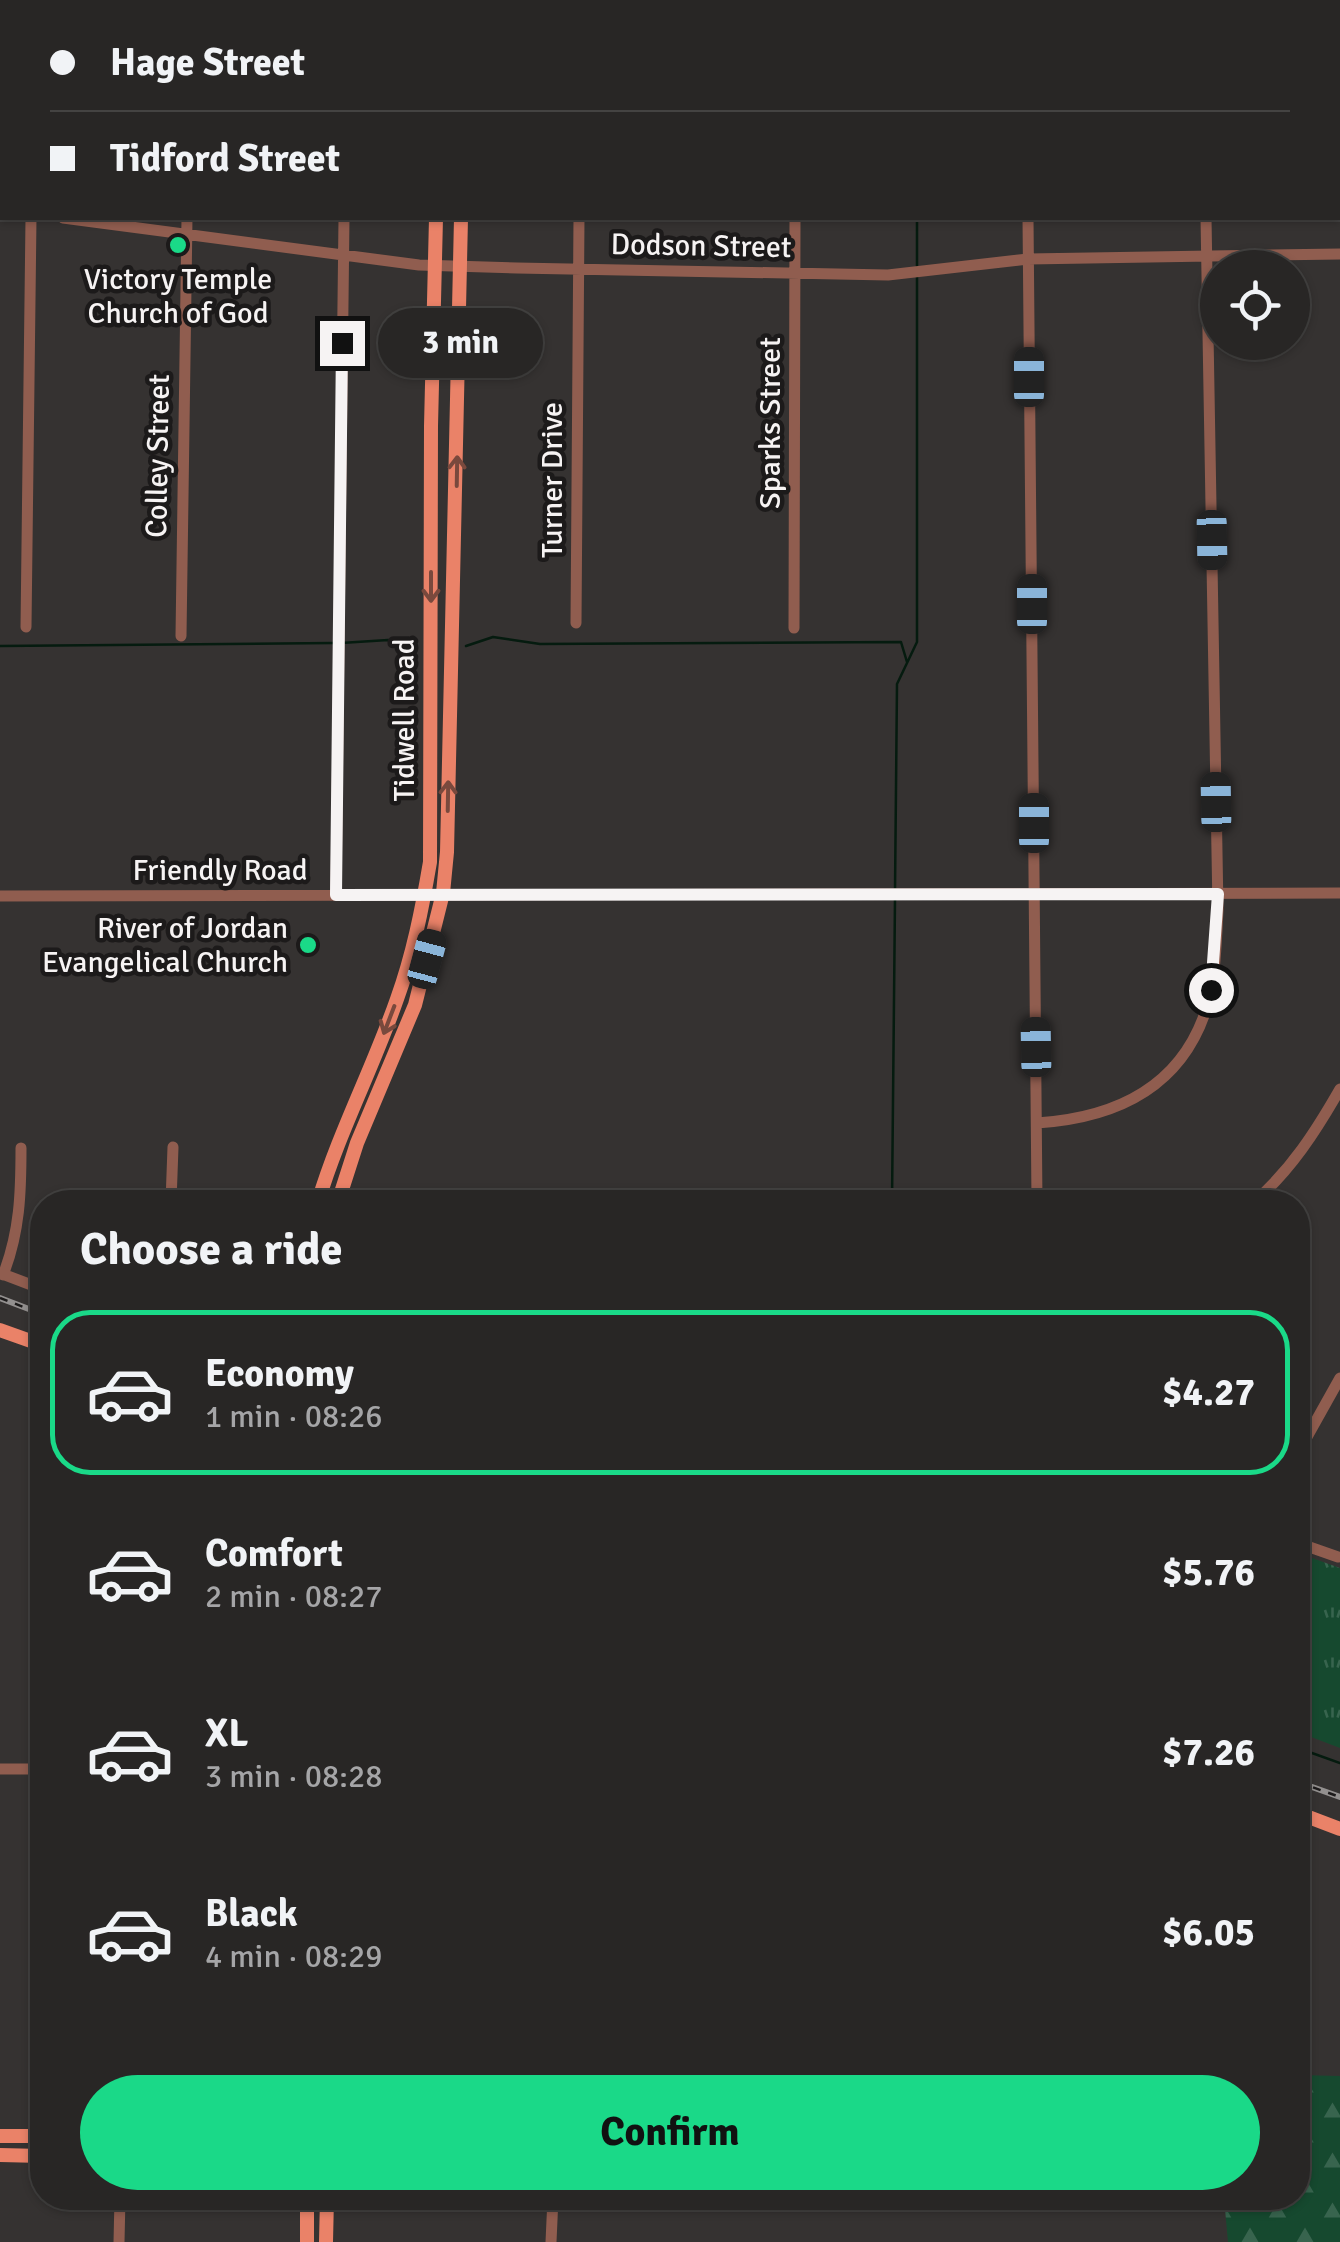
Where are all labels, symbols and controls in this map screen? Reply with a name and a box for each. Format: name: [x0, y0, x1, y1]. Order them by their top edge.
text: Hage Street: [110, 39, 305, 86]
text: Tidford Street: [110, 135, 340, 182]
street label: Dodson Street: [610, 226, 792, 266]
marker: Victory Temple Church of God: [167, 234, 189, 256]
map controls: [1200, 250, 1310, 360]
button: locate: [1200, 250, 1310, 360]
place label: Victory Temple Church of God: [84, 261, 272, 332]
callout: 3 min: [377, 308, 542, 378]
route end: [320, 321, 365, 366]
text: 3 min: [422, 323, 499, 362]
street label: Sparks Street: [752, 337, 789, 509]
car: [1014, 347, 1044, 407]
street label: Colley Street: [138, 374, 178, 538]
street label: Turner Drive: [534, 402, 571, 558]
one-way arrow: [448, 456, 466, 488]
car: [1196, 510, 1228, 570]
one-way arrow: [422, 570, 440, 603]
car: [1017, 574, 1047, 634]
street label: Tidwell Road: [386, 638, 423, 802]
car: [1200, 772, 1232, 832]
one-way arrow: [438, 780, 458, 812]
car: [1019, 793, 1049, 853]
street label: Friendly Road: [132, 852, 308, 889]
place label: River of Jordan Evangelical Church: [42, 910, 288, 981]
car: [405, 926, 449, 992]
marker: River of Jordan Evangelical Church: [297, 934, 319, 956]
route start: [1189, 968, 1234, 1013]
one-way arrow: [379, 1004, 397, 1035]
car: [1020, 1017, 1052, 1077]
text: Choose a ride: [80, 1222, 343, 1277]
icon: car: [85, 1348, 175, 1438]
text: Economy: [205, 1350, 354, 1397]
text: $4.27: [1162, 1369, 1255, 1416]
text: 1 min · 08:26: [205, 1397, 383, 1436]
icon: car: [85, 1528, 175, 1618]
text: Comfort: [205, 1530, 343, 1577]
text: $5.76: [1162, 1549, 1255, 1596]
text: 2 min · 08:27: [205, 1577, 383, 1616]
icon: car: [85, 1708, 175, 1798]
text: XL: [205, 1710, 248, 1757]
text: $7.26: [1162, 1729, 1255, 1776]
text: 3 min · 08:28: [205, 1757, 383, 1796]
icon: car: [85, 1888, 175, 1978]
text: Black: [205, 1890, 298, 1937]
text: $6.05: [1162, 1909, 1255, 1956]
text: 4 min · 08:29: [205, 1937, 383, 1976]
button: Confirm: [80, 2075, 1260, 2190]

